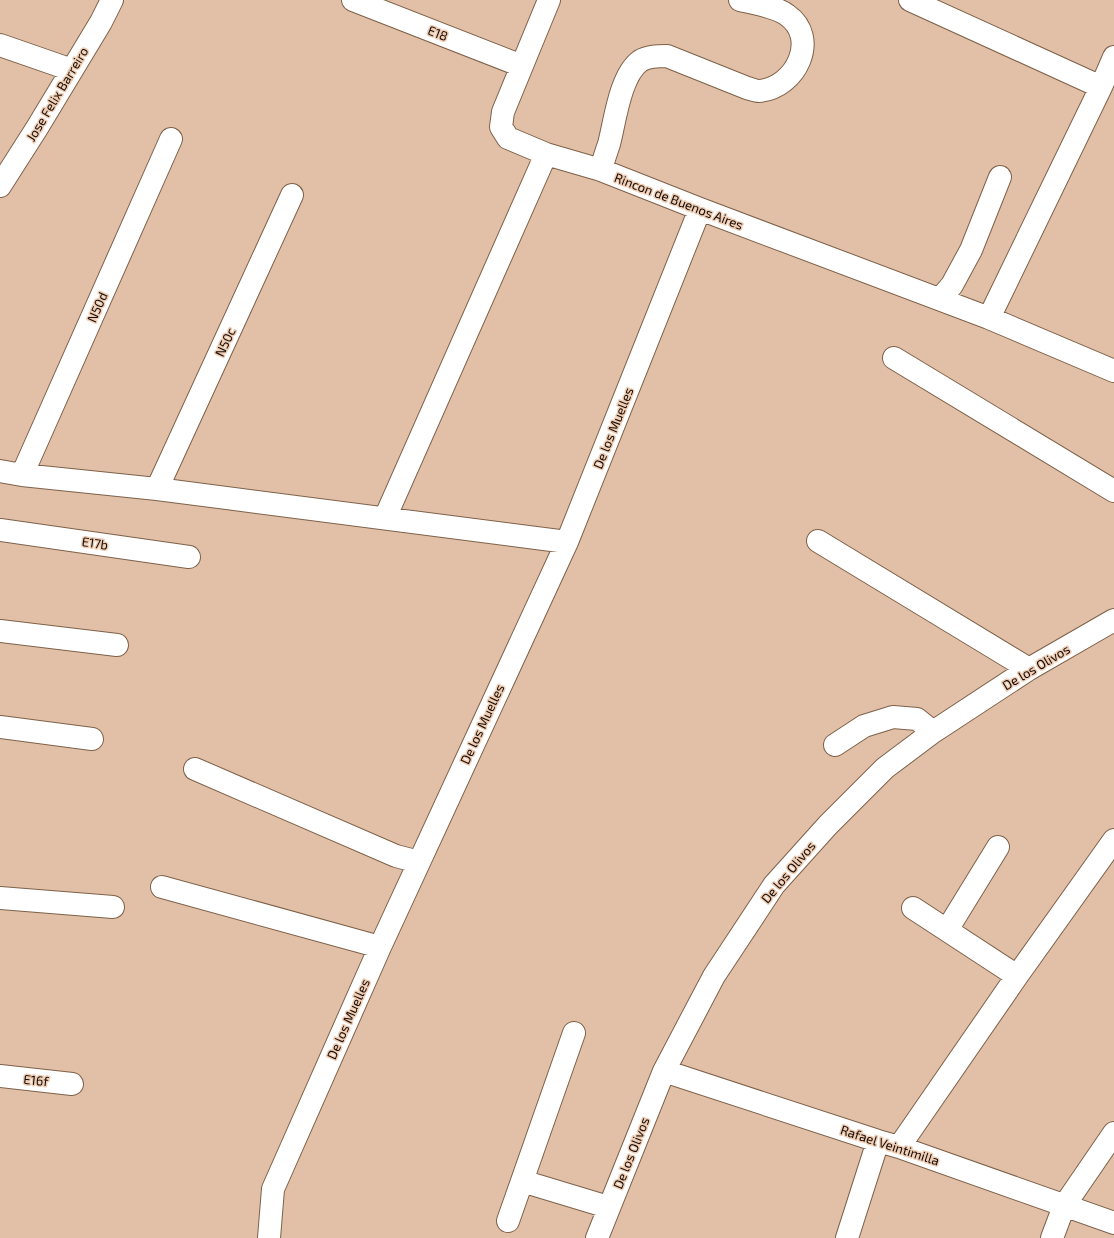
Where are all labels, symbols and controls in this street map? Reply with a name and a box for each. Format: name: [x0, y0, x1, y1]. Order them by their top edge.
street label: E18: [426, 22, 450, 44]
street label: Jose Felix Barreiro: [23, 44, 91, 144]
street label: Rincon de Buenos Aires: [612, 169, 746, 233]
street label: N50d: [83, 289, 111, 325]
street label: N50c: [211, 325, 239, 359]
street label: De los Muelles: [589, 385, 637, 471]
street label: E17b: [81, 533, 109, 553]
street label: De los Olivos: [999, 641, 1073, 693]
street label: De los Muelles: [457, 681, 507, 767]
street label: De los Olivos: [757, 838, 819, 906]
street label: De los Muelles: [323, 976, 373, 1062]
street label: E16f: [23, 1071, 50, 1089]
street label: De los Olivos: [609, 1115, 653, 1191]
street label: Rafael Veintimilla: [838, 1121, 942, 1169]

